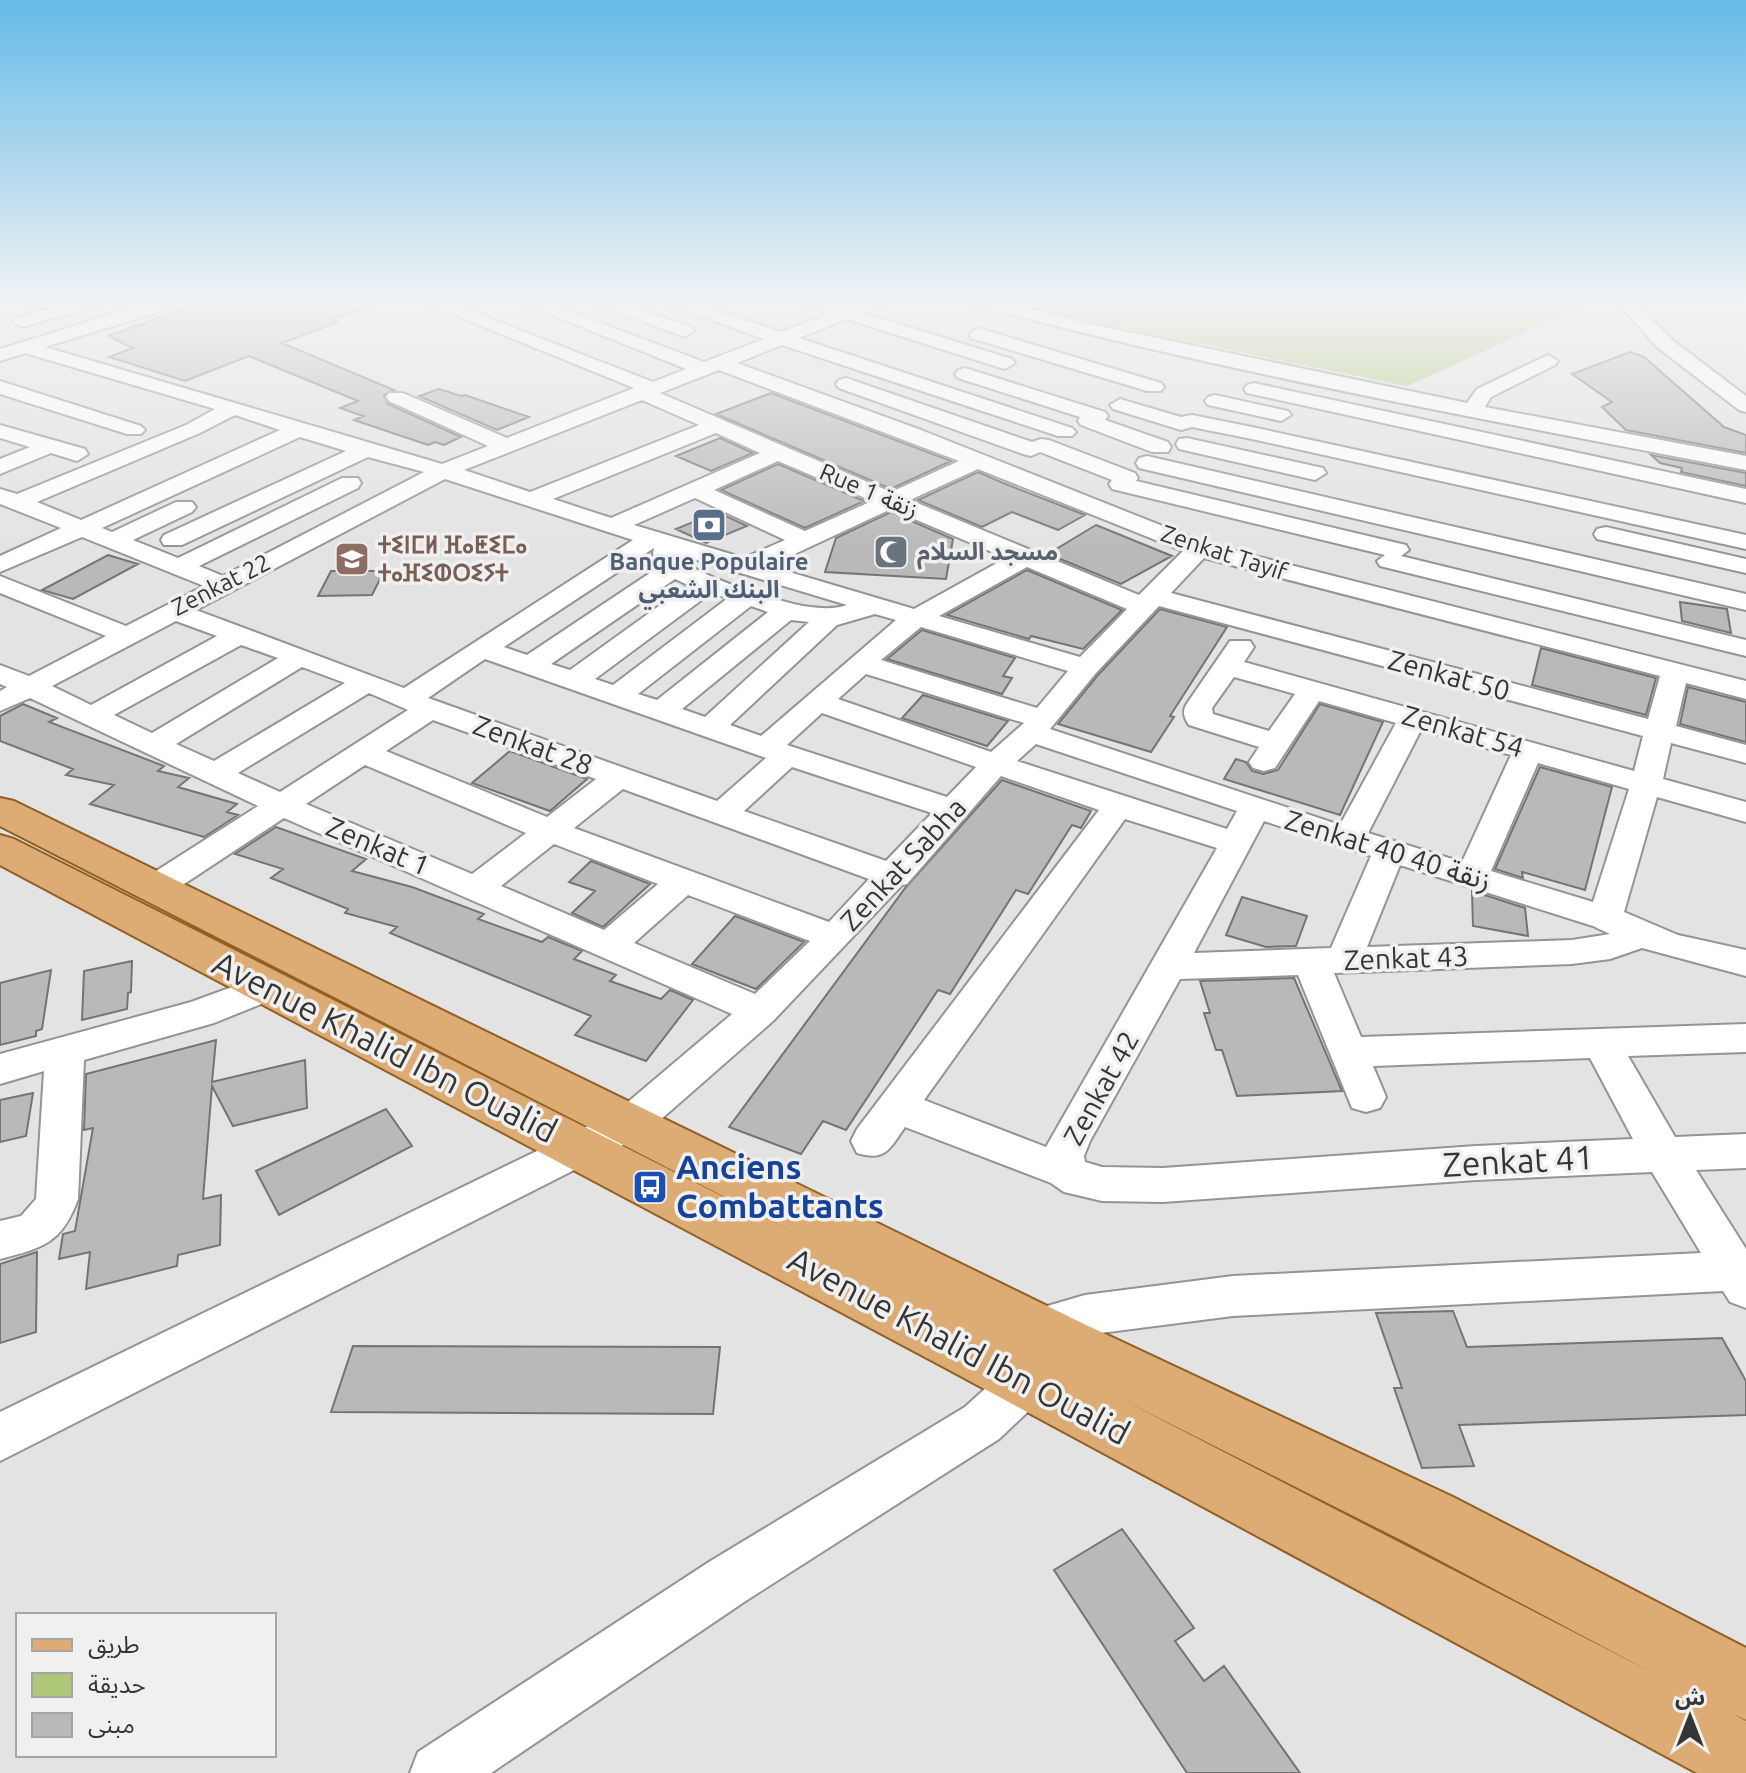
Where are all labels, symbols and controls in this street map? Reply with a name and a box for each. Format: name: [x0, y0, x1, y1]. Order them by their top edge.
street label: Rue 1 زنقة: [815, 458, 923, 524]
bank icon: Banque Populaire البنك الشعبي: [690, 506, 728, 544]
street label: Zenkat Tayif: [1158, 519, 1291, 586]
place label: ⵜⵉⵏⵎⵍ ⴼⴰⵟⵉⵎⴰ ⵜⴰⴼⵉⵀⵔⵉⵢⵜ: [378, 531, 527, 586]
mosque icon: مسجد السلام: [872, 533, 910, 571]
place label: مسجد السلام: [917, 538, 1058, 570]
school or university icon: ⵜⵉⵏⵎⵍ ⴼⴰⵟⵉⵎⴰ ⵜⴰⴼⵉⵀⵔⵉⵢⵜ: [333, 540, 371, 578]
street label: Zenkat 22: [167, 548, 275, 621]
place label: Banque Populaire البنك الشعبي: [609, 548, 809, 610]
street label: Zenkat 50: [1385, 643, 1513, 706]
street label: Zenkat 54: [1399, 698, 1527, 763]
street label: Zenkat 28: [469, 709, 597, 780]
street label: Zenkat Sabha: [834, 791, 972, 936]
street label: Zenkat 40 زنقة 40: [1281, 803, 1495, 897]
street label: Zenkat 1: [322, 810, 434, 881]
street label: Zenkat 43: [1343, 940, 1469, 975]
street label: Avenue Khalid Ibn Oualid: [207, 943, 564, 1150]
street label: Zenkat 42: [1057, 1026, 1144, 1150]
street label: Zenkat 41: [1441, 1137, 1595, 1183]
place label: Anciens Combattants: [676, 1147, 884, 1224]
bus stop icon: Anciens Combattants: [631, 1168, 669, 1206]
street label: Avenue Khalid Ibn Oualid: [782, 1239, 1137, 1451]
legend: [16, 1613, 276, 1757]
text: طريق: [88, 1631, 140, 1660]
text: حديقة: [88, 1671, 146, 1698]
north arrow: [1650, 1677, 1730, 1757]
text: ش: [1675, 1684, 1705, 1710]
text: مبنى: [88, 1711, 135, 1738]

